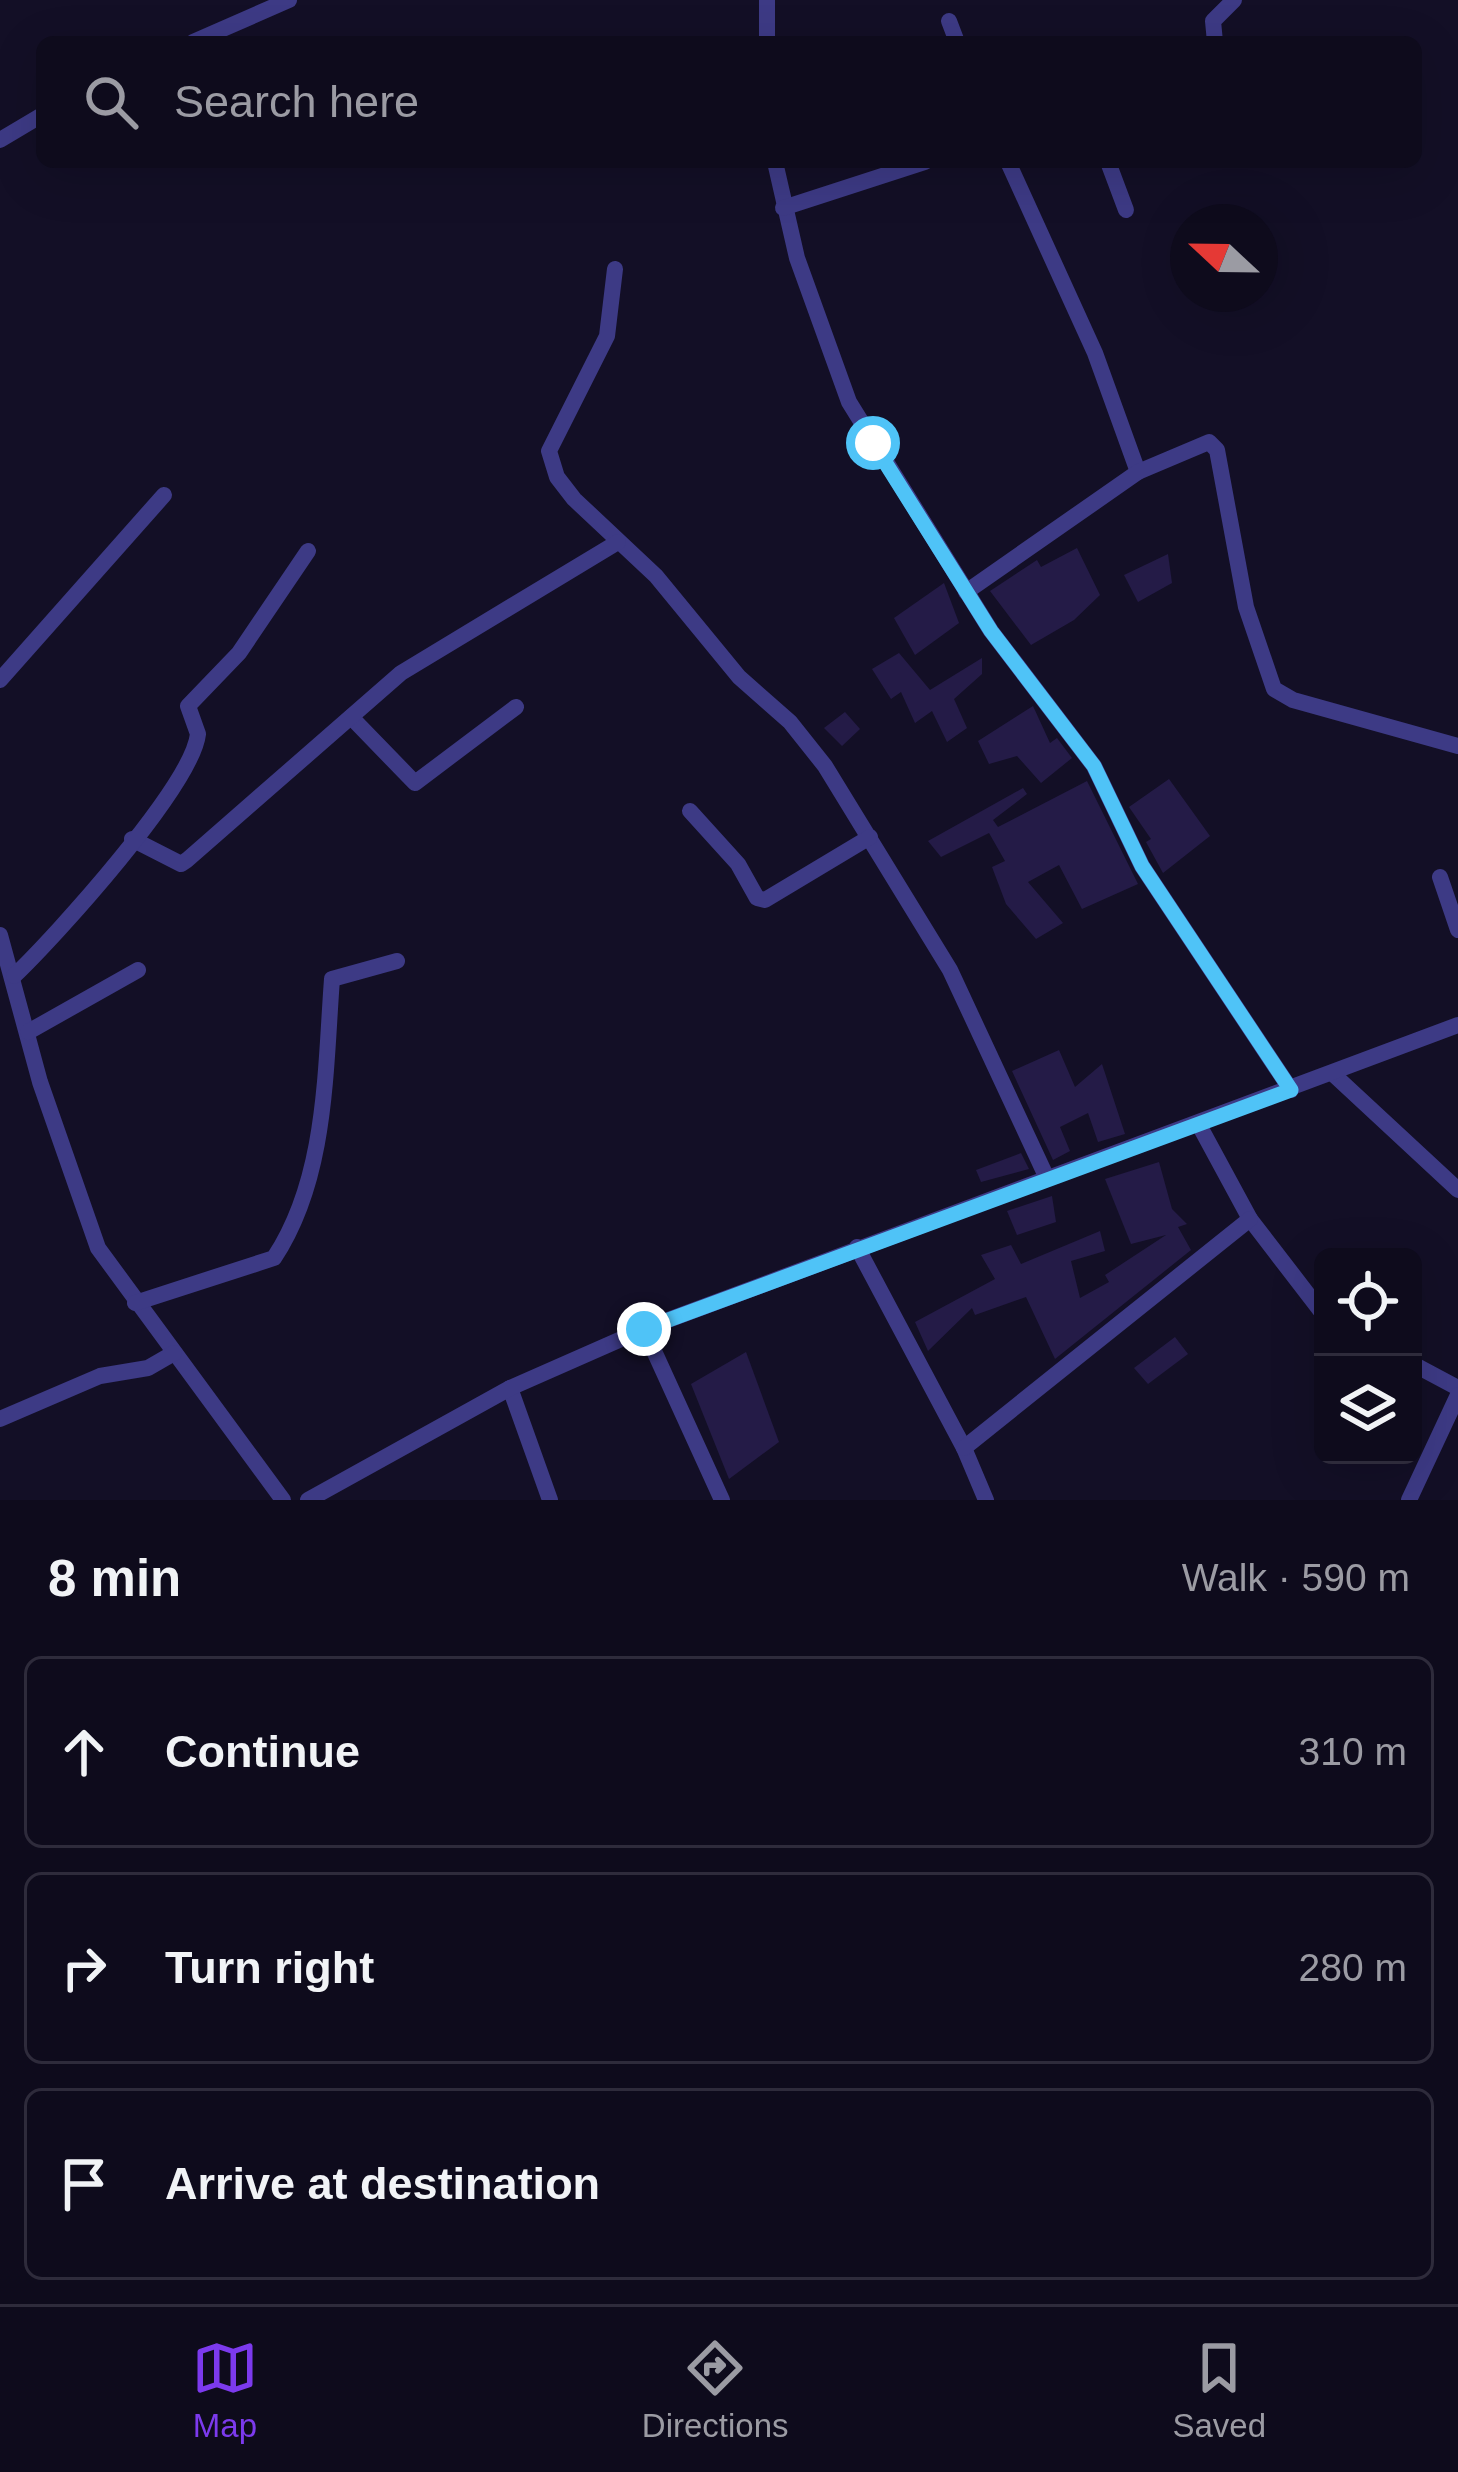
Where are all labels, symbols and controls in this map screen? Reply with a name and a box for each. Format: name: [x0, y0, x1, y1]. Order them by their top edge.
search box: [36, 36, 1422, 168]
icon: search: [78, 69, 144, 135]
text: Search here: [174, 76, 419, 127]
north arrow: [1170, 204, 1278, 312]
route start: [846, 416, 900, 470]
map controls: [1314, 1248, 1422, 1464]
button: locate: [1314, 1248, 1422, 1356]
route end: [617, 1302, 671, 1356]
button: layers: [1314, 1356, 1422, 1464]
text: 8 min: [48, 1550, 181, 1607]
text: Walk · 590 m: [1182, 1556, 1410, 1599]
icon: ahead: [51, 1719, 117, 1785]
text: Continue: [165, 1726, 360, 1777]
text: 310 m: [1299, 1730, 1407, 1773]
icon: right: [51, 1935, 117, 2001]
text: Turn right: [165, 1942, 374, 1993]
text: 280 m: [1299, 1946, 1407, 1989]
icon: arrive: [51, 2151, 117, 2217]
text: Arrive at destination: [165, 2158, 600, 2209]
tab: Map: [192, 2335, 258, 2445]
tab: Directions: [642, 2335, 789, 2445]
tab: Saved: [1172, 2335, 1266, 2445]

